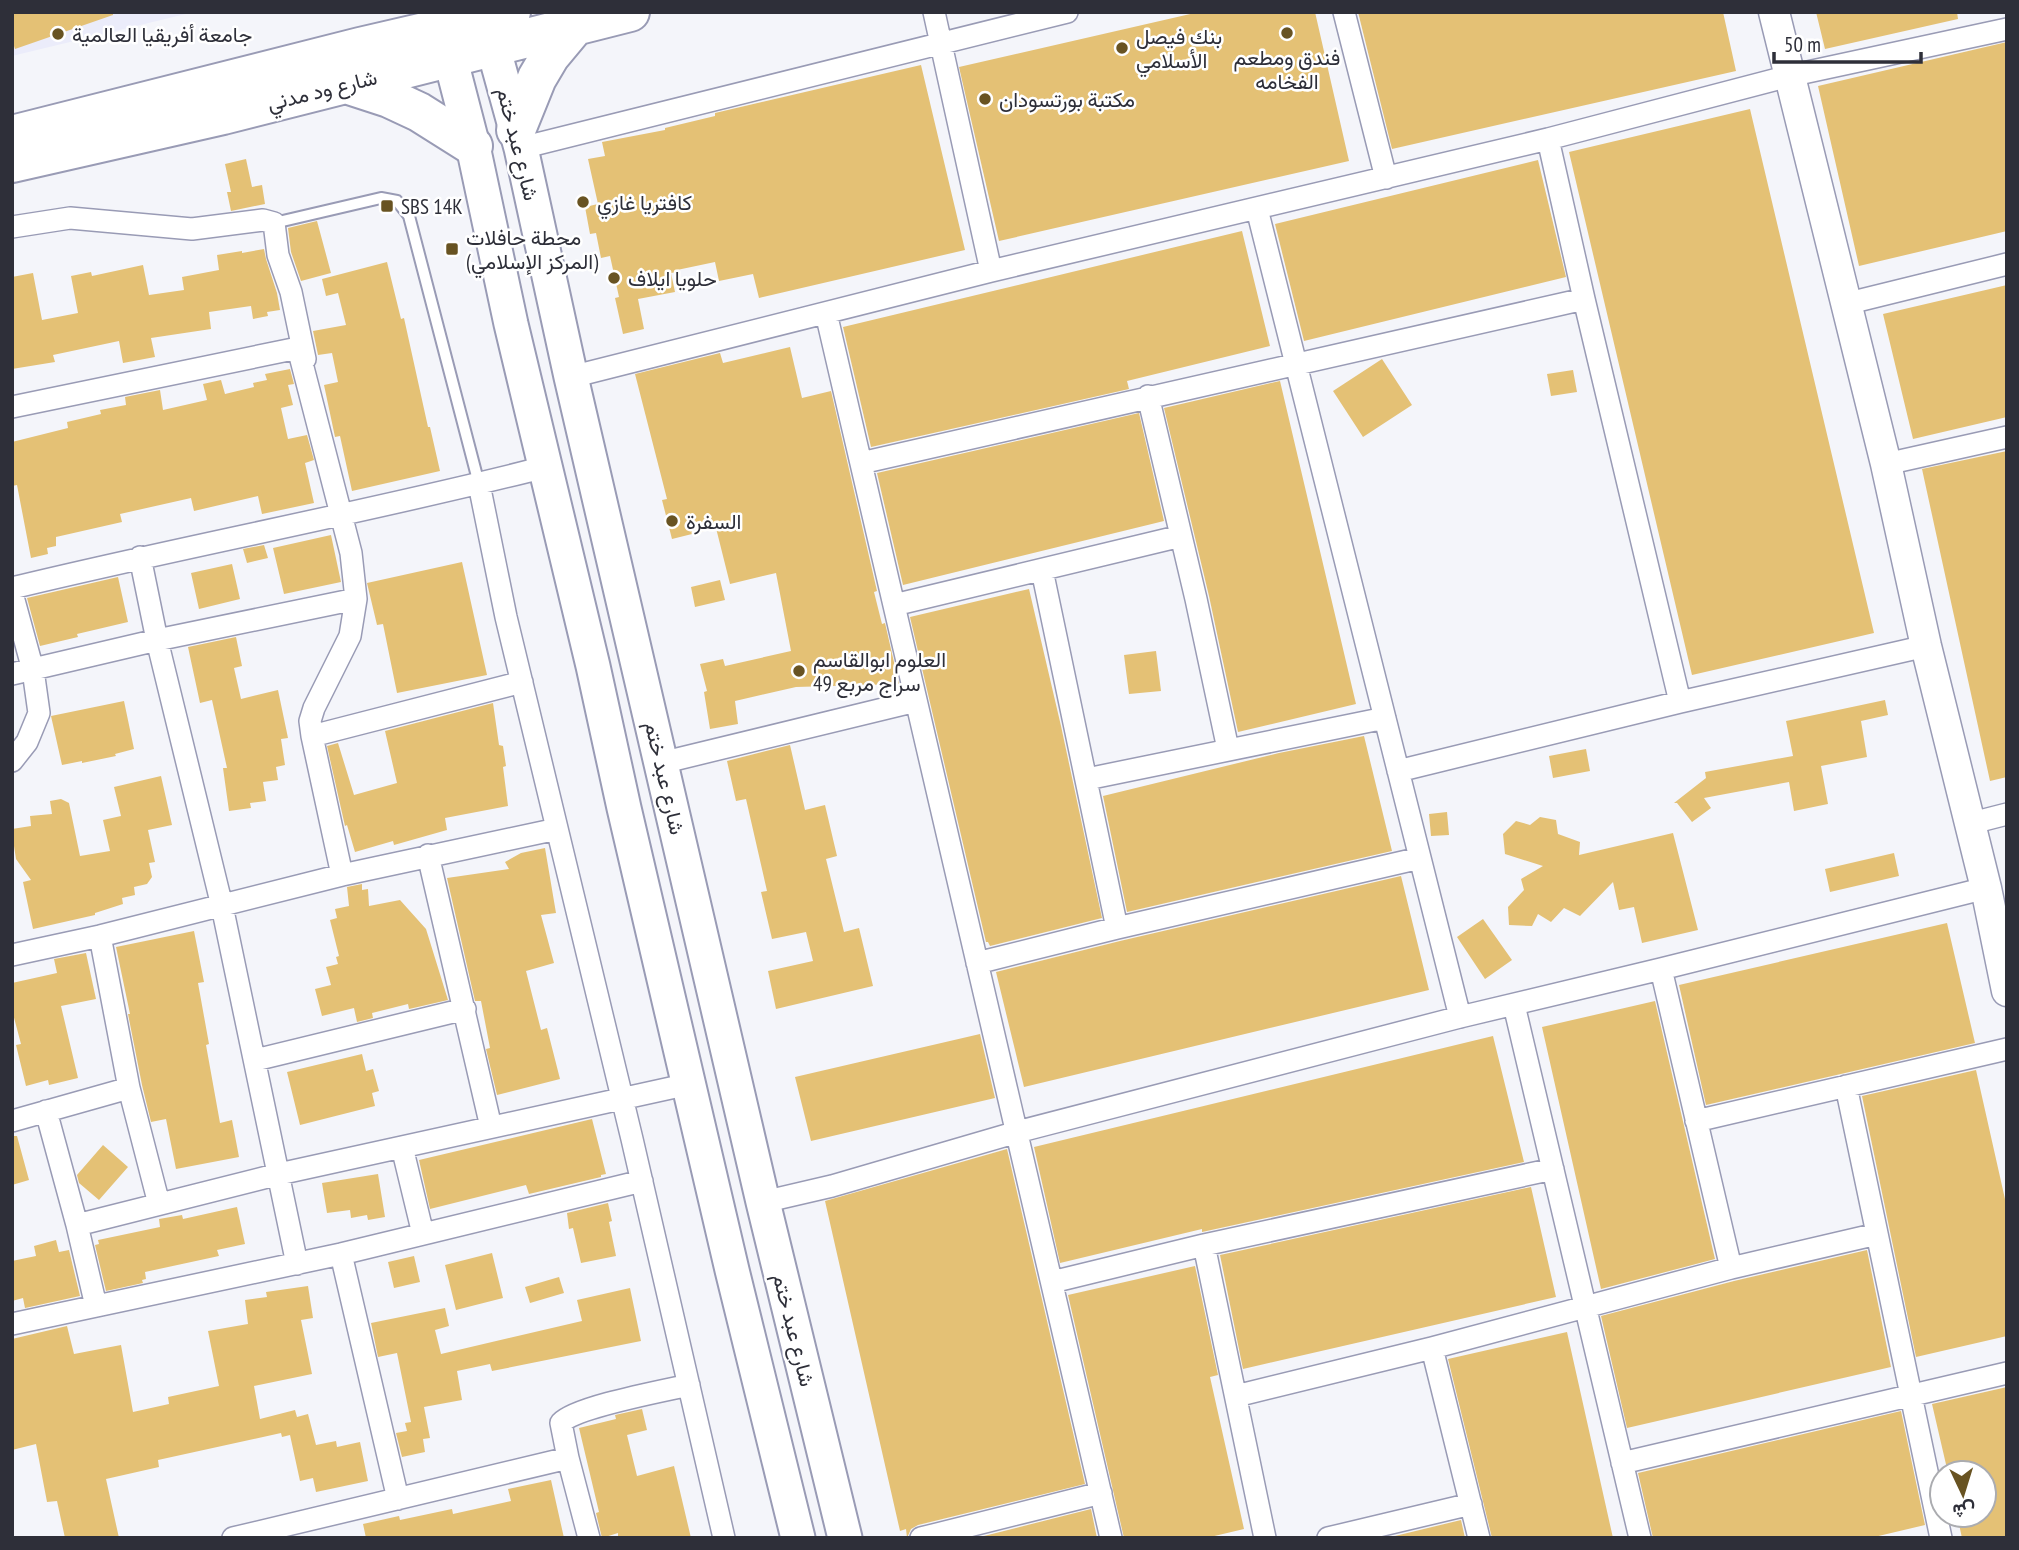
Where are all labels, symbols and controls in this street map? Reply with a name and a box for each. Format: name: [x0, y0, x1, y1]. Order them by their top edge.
place label: جامعة أفريقيا العالمية: [72, 21, 252, 48]
scale bar: [1774, 21, 1921, 65]
place label: بنك فيصل الأسلامي: [1136, 23, 1222, 78]
marker: فندق ومطعم الفخامه: [1279, 25, 1295, 41]
marker: جامعة أفريقيا العالمية: [50, 26, 66, 42]
text: 50 m: [1784, 31, 1821, 58]
marker: بنك فيصل الأسلامي: [1114, 40, 1130, 56]
place label: فندق ومطعم الفخامه: [1234, 44, 1340, 95]
street label: شارع ود مدني: [264, 63, 381, 121]
street label: شارع عبد ختم: [490, 85, 545, 204]
place label: مكتبة بورتسودان: [999, 86, 1135, 113]
marker: مكتبة بورتسودان: [977, 91, 993, 107]
place label: كافتريا غازي: [597, 189, 692, 220]
place label: SBS 14K: [401, 193, 463, 220]
marker: كافتريا غازي: [575, 194, 591, 210]
marker: SBS 14K: [379, 198, 395, 214]
place label: محطة حافلات (المركز الإسلامي): [466, 224, 598, 279]
marker: محطة حافلات (المركز الإسلامي): [444, 241, 460, 257]
place label: حلويا ايلاف: [628, 265, 717, 292]
marker: حلويا ايلاف: [606, 270, 622, 286]
place label: السفرة: [686, 508, 741, 535]
marker: السفرة: [664, 513, 680, 529]
place label: العلوم ابوالقاسم سراج مربع 49: [813, 646, 946, 698]
marker: العلوم ابوالقاسم سراج مربع 49: [791, 663, 807, 679]
street label: شارع عبد ختم: [638, 719, 691, 838]
street label: شارع عبد ختم: [766, 1271, 821, 1390]
north arrow: [1928, 1459, 1998, 1529]
text: ش: [1952, 1498, 1976, 1524]

